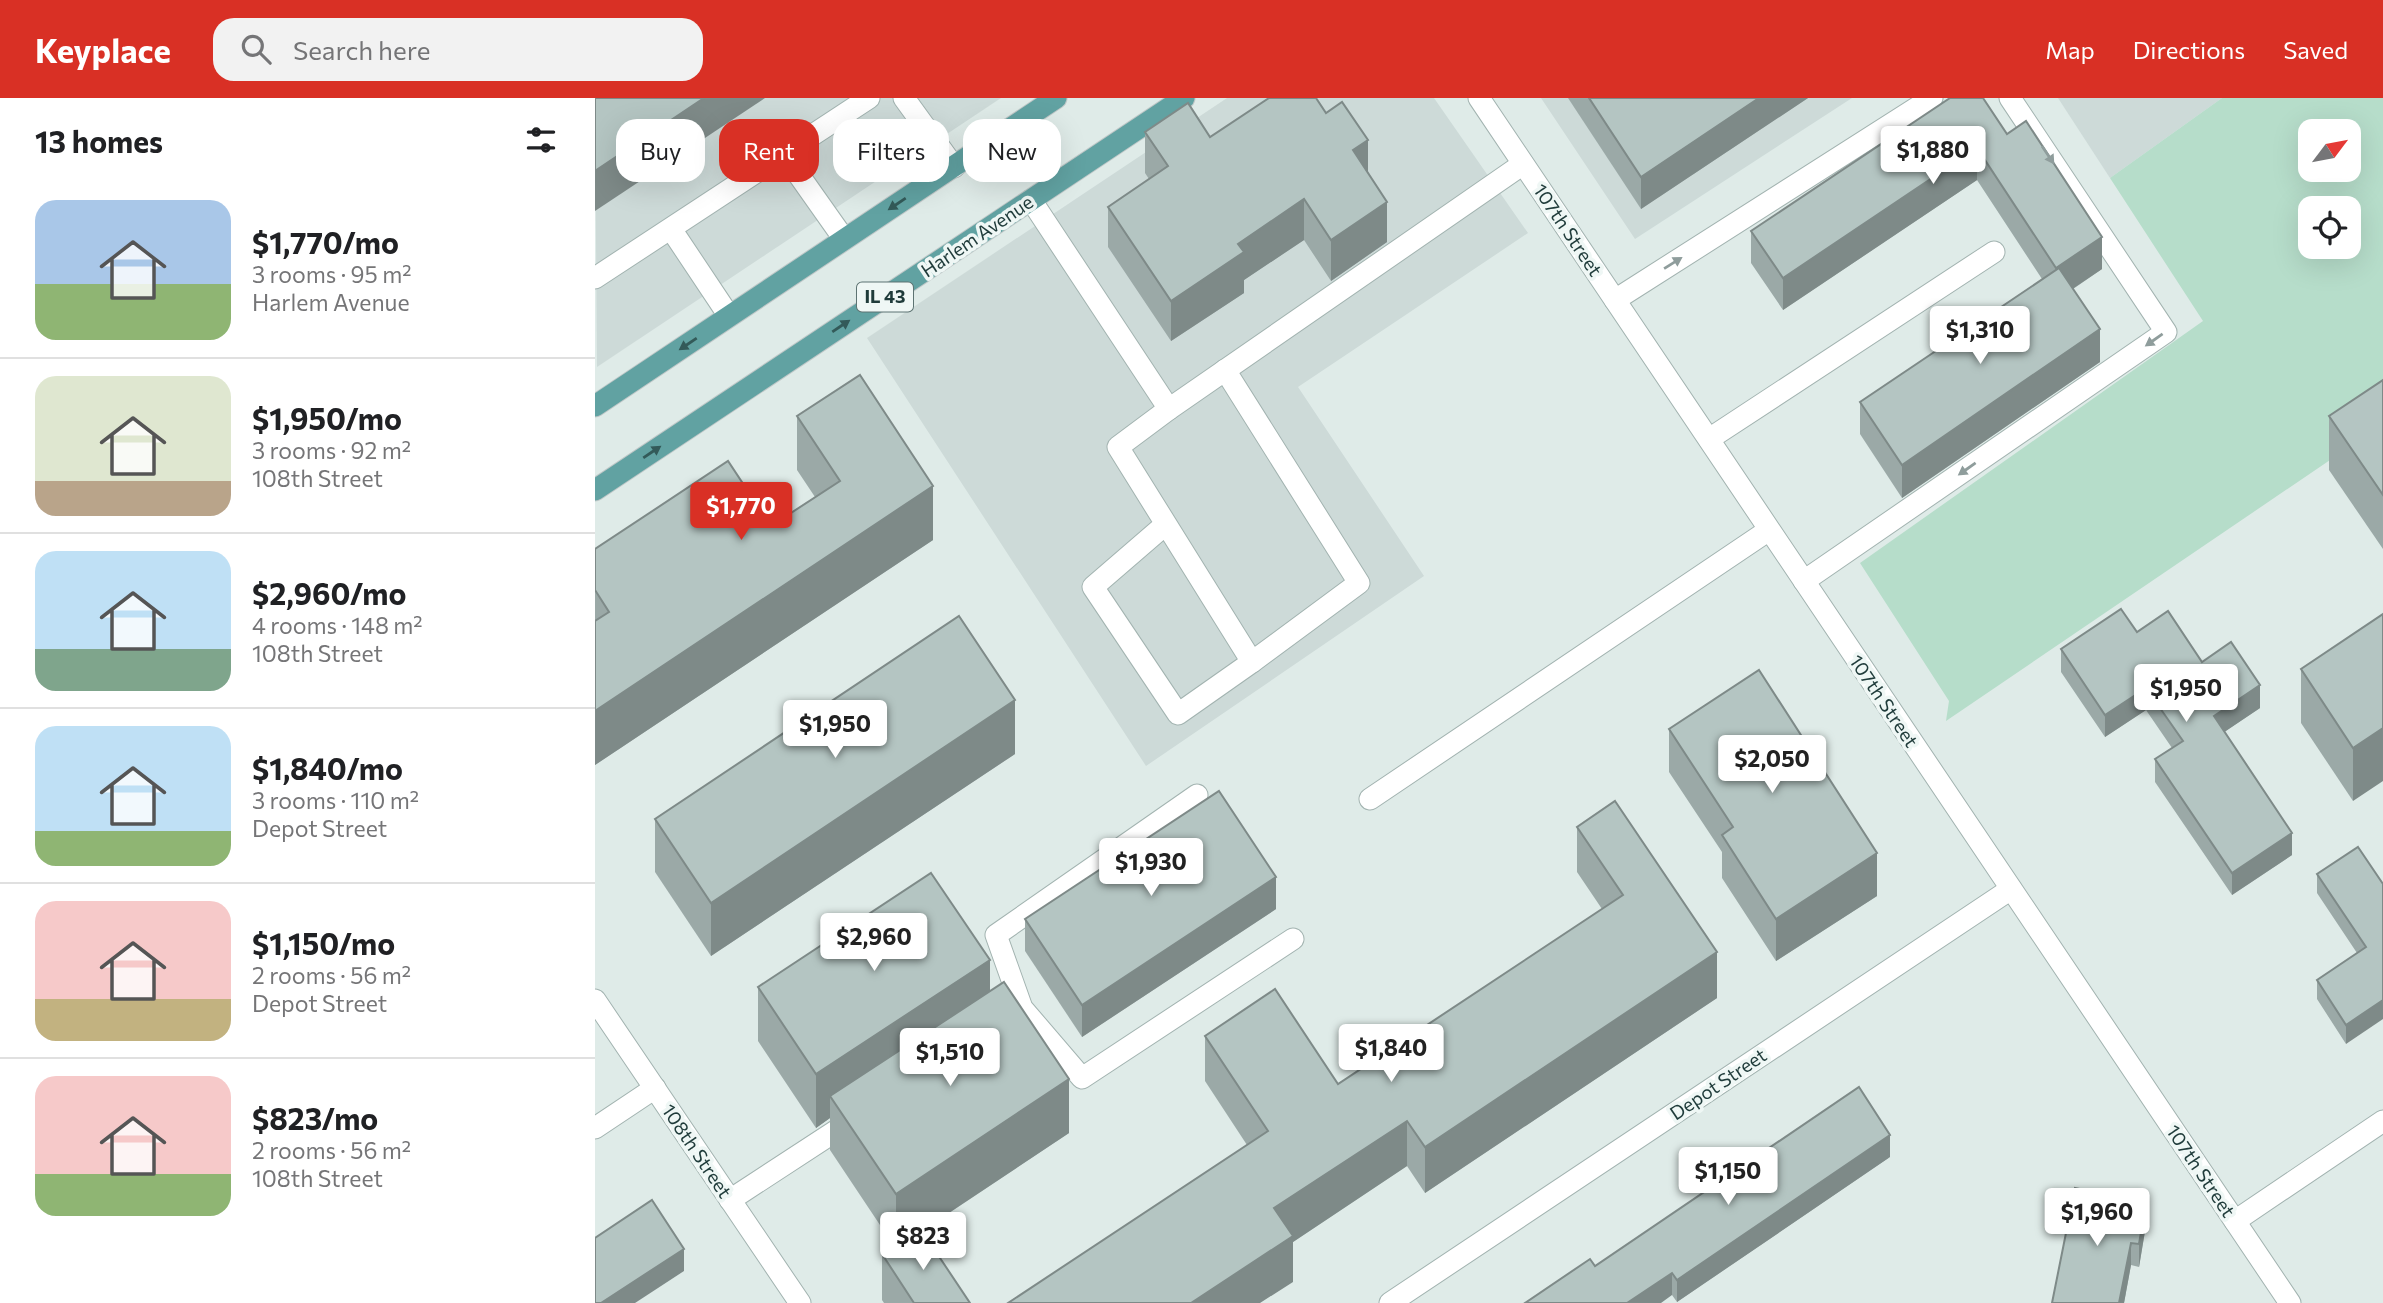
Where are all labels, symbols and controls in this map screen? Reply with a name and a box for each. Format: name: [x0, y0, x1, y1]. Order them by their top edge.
search box: [213, 18, 703, 81]
text: Keyplace: [35, 29, 171, 70]
icon: search: [237, 30, 275, 68]
text: Search here: [293, 34, 430, 65]
text: Map: [2045, 35, 2095, 64]
text: Directions: [2133, 35, 2245, 64]
text: Saved: [2283, 35, 2348, 64]
chip: Buy: [616, 119, 705, 182]
chip: Rent: [719, 119, 819, 182]
chip: Filters: [833, 119, 949, 182]
chip: New: [963, 119, 1061, 182]
north arrow: [2298, 119, 2361, 182]
map controls: [2298, 119, 2361, 259]
icon: filters: [522, 121, 560, 159]
text: 13 homes: [35, 122, 163, 159]
pin: $1,880: [1876, 126, 1990, 186]
text: $1,880: [1897, 135, 1969, 163]
one-way arrow: [2041, 146, 2055, 164]
street label: 107th Street: [1529, 179, 1608, 280]
street label: Harlem Avenue: [916, 190, 1037, 282]
button: locate: [2298, 196, 2361, 259]
one-way arrow: [887, 198, 907, 211]
text: $1,770/mo: [252, 223, 399, 260]
icon: home: [91, 228, 175, 312]
one-way arrow: [1663, 257, 1682, 270]
text: 3 rooms · 95 m²: [252, 260, 411, 288]
road number: IL 43: [857, 282, 913, 312]
text: Harlem Avenue: [252, 288, 410, 316]
pin: $1,310: [1923, 306, 2037, 366]
text: $1,310: [1946, 315, 2014, 343]
one-way arrow: [832, 319, 850, 333]
one-way arrow: [2145, 333, 2163, 347]
one-way arrow: [678, 337, 697, 350]
text: $1,950/mo: [252, 399, 402, 436]
icon: home: [91, 404, 175, 488]
text: 3 rooms · 92 m²: [252, 436, 411, 464]
one-way arrow: [643, 445, 661, 459]
one-way arrow: [1958, 462, 1976, 476]
text: 108th Street: [252, 464, 383, 492]
pin: $1,770: [684, 482, 798, 542]
text: $1,770: [706, 491, 776, 519]
text: $2,960/mo: [252, 574, 406, 611]
icon: home: [91, 579, 175, 663]
text: 4 rooms · 148 m²: [252, 611, 423, 639]
text: 108th Street: [252, 639, 383, 667]
street label: 107th Street: [1845, 650, 1924, 751]
pin: $1,950: [2129, 664, 2243, 724]
text: $1,950: [2150, 673, 2222, 701]
pin: $1,950: [778, 700, 892, 760]
text: $1,950: [799, 709, 871, 737]
pin: $2,050: [1715, 736, 1829, 795]
text: $2,050: [1734, 744, 1810, 772]
text: $1,840/mo: [252, 749, 403, 786]
icon: home: [91, 754, 175, 838]
text: 3 rooms · 110 m²: [252, 786, 419, 814]
text: Depot Street: [252, 814, 387, 842]
pin: $1,930: [1094, 838, 1208, 898]
text: $1,930: [1115, 847, 1187, 875]
pin: $2,960: [817, 914, 931, 973]
text: $2,960: [836, 922, 912, 950]
text: $1,150/mo: [252, 924, 395, 961]
icon: home: [91, 929, 175, 1013]
text: 2 rooms · 56 m²: [252, 961, 411, 989]
text: Depot Street: [252, 989, 387, 1017]
pin: $1,840: [1334, 1024, 1448, 1084]
pin: $1,510: [893, 1028, 1007, 1088]
text: $1,840: [1355, 1033, 1427, 1061]
text: $1,510: [916, 1037, 984, 1065]
street label: Depot Street: [1665, 1043, 1771, 1124]
text: $823/mo: [252, 1099, 378, 1136]
street label: 108th Street: [658, 1099, 737, 1202]
icon: home: [91, 1104, 175, 1188]
street label: 107th Street: [2162, 1120, 2241, 1221]
text: 2 rooms · 56 m²: [252, 1136, 411, 1164]
pin: $1,150: [1671, 1148, 1785, 1207]
text: $1,150: [1695, 1156, 1761, 1184]
text: 108th Street: [252, 1164, 383, 1192]
pin: $1,960: [2040, 1188, 2154, 1248]
text: $1,960: [2061, 1197, 2133, 1225]
pin: $823: [882, 1212, 964, 1272]
text: $823: [896, 1221, 950, 1249]

